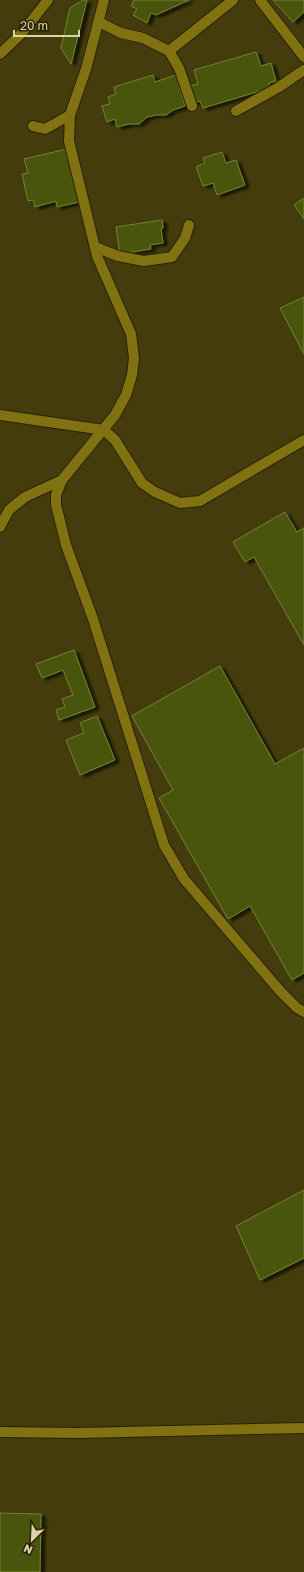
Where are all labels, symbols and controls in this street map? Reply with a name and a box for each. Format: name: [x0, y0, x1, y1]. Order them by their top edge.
scale bar: [14, 12, 79, 38]
text: 20 m: [20, 18, 48, 33]
north arrow: [12, 1520, 52, 1560]
text: N: [21, 1542, 34, 1557]

